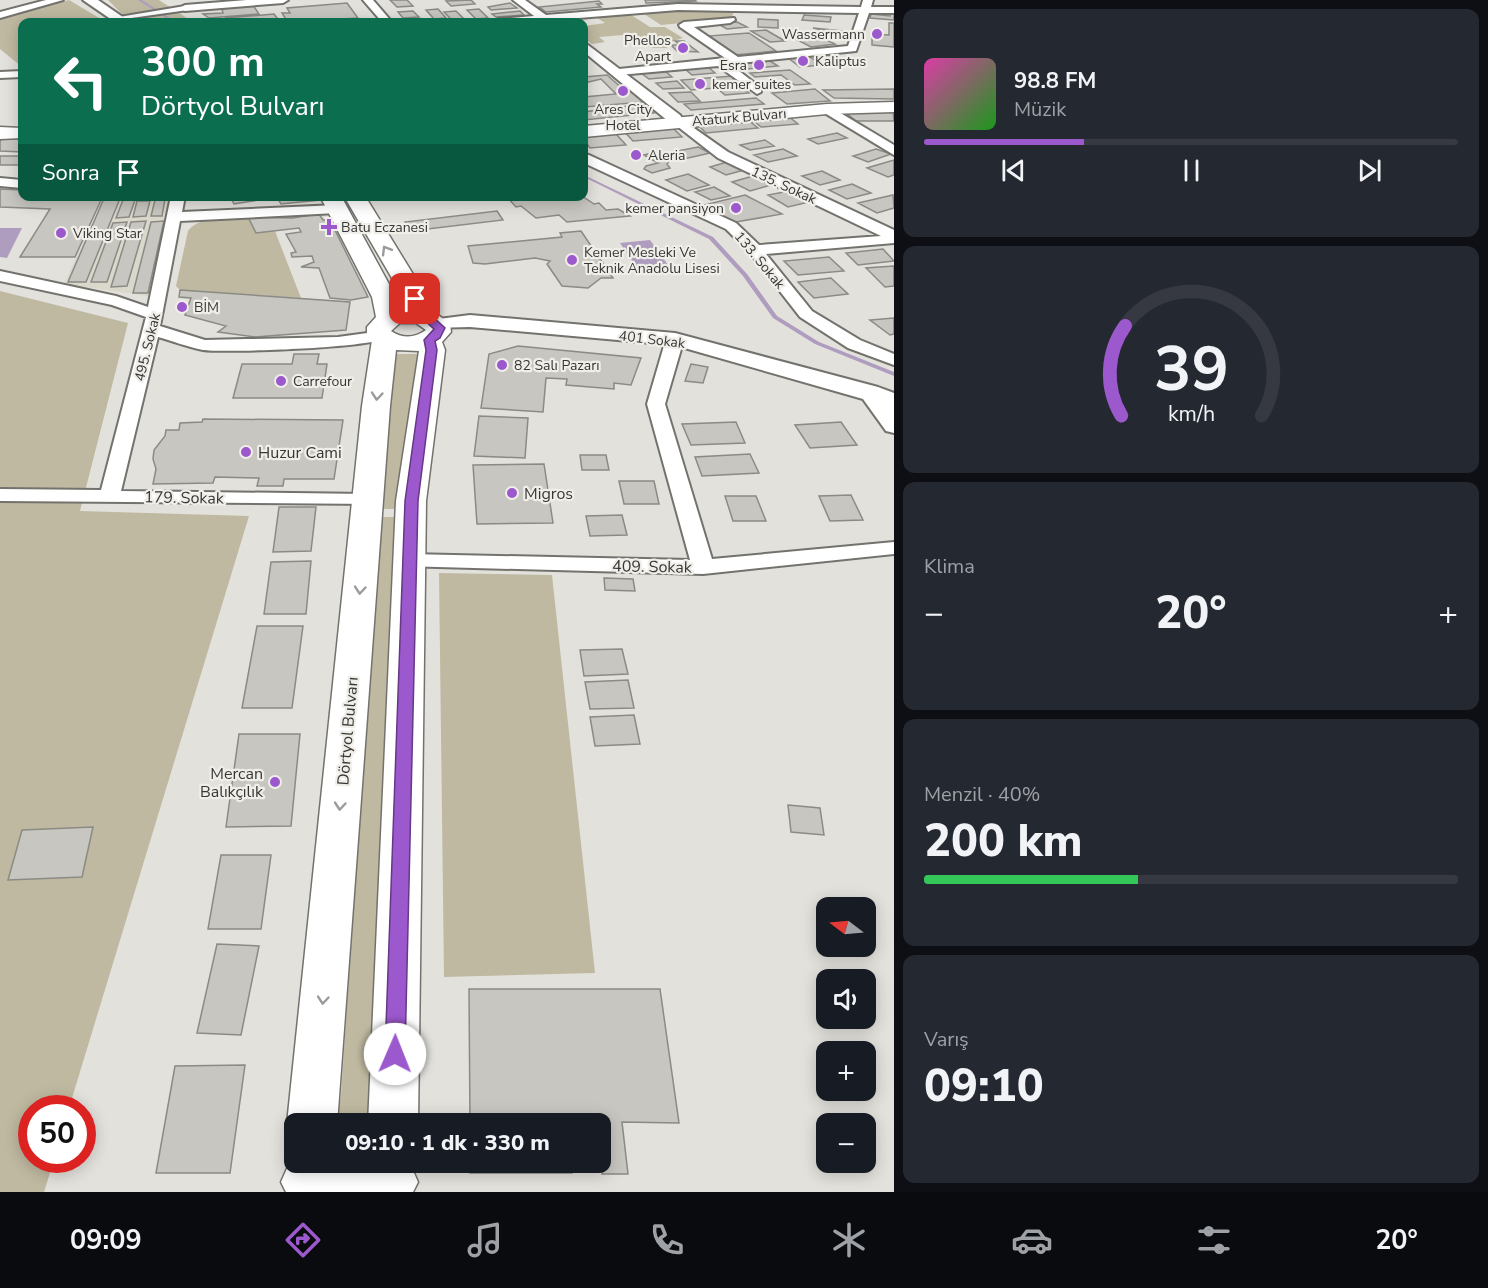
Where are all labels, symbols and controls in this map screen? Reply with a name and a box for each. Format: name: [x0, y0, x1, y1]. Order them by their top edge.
place label: Wassermann: [782, 25, 865, 44]
marker: Wassermann: [870, 27, 884, 41]
place label: Phellos Apart: [624, 31, 671, 66]
text: 300 m: [141, 34, 265, 91]
marker: Phellos Apart: [676, 41, 690, 55]
icon: left: [42, 42, 120, 120]
place label: Kaliptus: [815, 52, 866, 71]
marker: Kaliptus: [796, 54, 810, 68]
place label: Esra: [720, 56, 747, 75]
marker: Esra: [752, 58, 766, 72]
text: 98.8 FM: [1014, 66, 1096, 96]
place label: kemer suites: [712, 75, 791, 94]
marker: kemer suites: [693, 77, 707, 91]
marker: Ares City Hotel: [616, 84, 630, 98]
text: Dörtyol Bulvarı: [141, 88, 325, 125]
text: Müzik: [1014, 96, 1066, 123]
place label: Ares City Hotel: [594, 100, 653, 135]
street label: Ataturk Bulvarı: [691, 104, 787, 131]
place label: Aleria: [648, 146, 685, 165]
marker: Aleria: [629, 148, 643, 162]
icon: previous: [997, 154, 1030, 187]
icon: pause: [1175, 154, 1208, 187]
icon: next: [1353, 154, 1386, 187]
icon: arrive: [112, 156, 145, 189]
text: Sonra: [42, 158, 100, 188]
street label: 135. Sokak: [748, 162, 820, 209]
place label: kemer pansiyon: [625, 199, 724, 218]
marker: kemer pansiyon: [729, 201, 743, 215]
place label: Batu Eczanesi: [341, 218, 428, 237]
marker: Batu Eczanesi: [322, 220, 336, 234]
place label: Viking Star: [72, 224, 142, 243]
marker: Viking Star: [54, 226, 68, 240]
street label: 133. Sokak: [730, 228, 790, 294]
place label: Kemer Mesleki Ve Teknik Anadolu Lisesi: [584, 243, 720, 278]
one-way arrow: [381, 246, 393, 256]
marker: Kemer Mesleki Ve Teknik Anadolu Lisesi: [565, 253, 579, 267]
pin: [389, 273, 440, 324]
icon: arrive: [398, 282, 431, 315]
place label: BİM: [194, 298, 219, 317]
marker: BİM: [175, 300, 189, 314]
street label: 495. Sokak: [130, 310, 165, 383]
street label: 401 Sokak: [618, 326, 687, 353]
text: 39: [1154, 328, 1228, 413]
place label: 82 Salı Pazarı: [514, 356, 599, 375]
marker: 82 Salı Pazarı: [495, 358, 509, 372]
place label: Carrefour: [293, 372, 352, 391]
marker: Carrefour: [274, 374, 288, 388]
one-way arrow: [371, 392, 384, 401]
text: km/h: [1167, 400, 1215, 430]
place label: Huzur Cami: [258, 442, 342, 464]
marker: Huzur Cami: [239, 445, 253, 459]
place label: Migros: [524, 483, 573, 505]
street label: 179. Sokak: [144, 486, 225, 510]
marker: Migros: [505, 486, 519, 500]
text: Klima: [924, 553, 975, 580]
street label: 409. Sokak: [612, 555, 693, 579]
text: 20°: [1155, 583, 1227, 644]
one-way arrow: [354, 586, 367, 595]
text: −: [924, 591, 944, 636]
text: +: [1438, 591, 1458, 636]
street label: Dörtyol Bulvarı: [332, 676, 364, 786]
place label: Mercan Balıkçılık: [200, 763, 264, 803]
marker: Mercan Balıkçılık: [268, 775, 282, 789]
text: Menzil · 40%: [924, 781, 1040, 808]
one-way arrow: [334, 801, 347, 810]
text: 200 km: [924, 811, 1083, 872]
north arrow: [816, 897, 876, 957]
map controls: [816, 897, 876, 1173]
button: sound: [816, 969, 876, 1029]
one-way arrow: [317, 995, 330, 1004]
position arrow: [363, 1022, 427, 1086]
text: Varış: [924, 1026, 969, 1053]
button: +: [816, 1041, 876, 1101]
text: 09:10: [924, 1056, 1044, 1117]
speed limit sign: 50: [18, 1095, 96, 1173]
button: −: [816, 1113, 876, 1173]
text: 09:10 · 1 dk · 330 m: [345, 1128, 550, 1158]
icon: directions: [282, 1219, 324, 1261]
icon: music: [464, 1219, 506, 1261]
icon: phone: [646, 1219, 688, 1261]
icon: climate: [828, 1219, 870, 1261]
icon: car: [1011, 1219, 1053, 1261]
icon: filters: [1193, 1219, 1235, 1261]
text: 09:09: [70, 1222, 142, 1259]
text: 20°: [1375, 1222, 1418, 1259]

